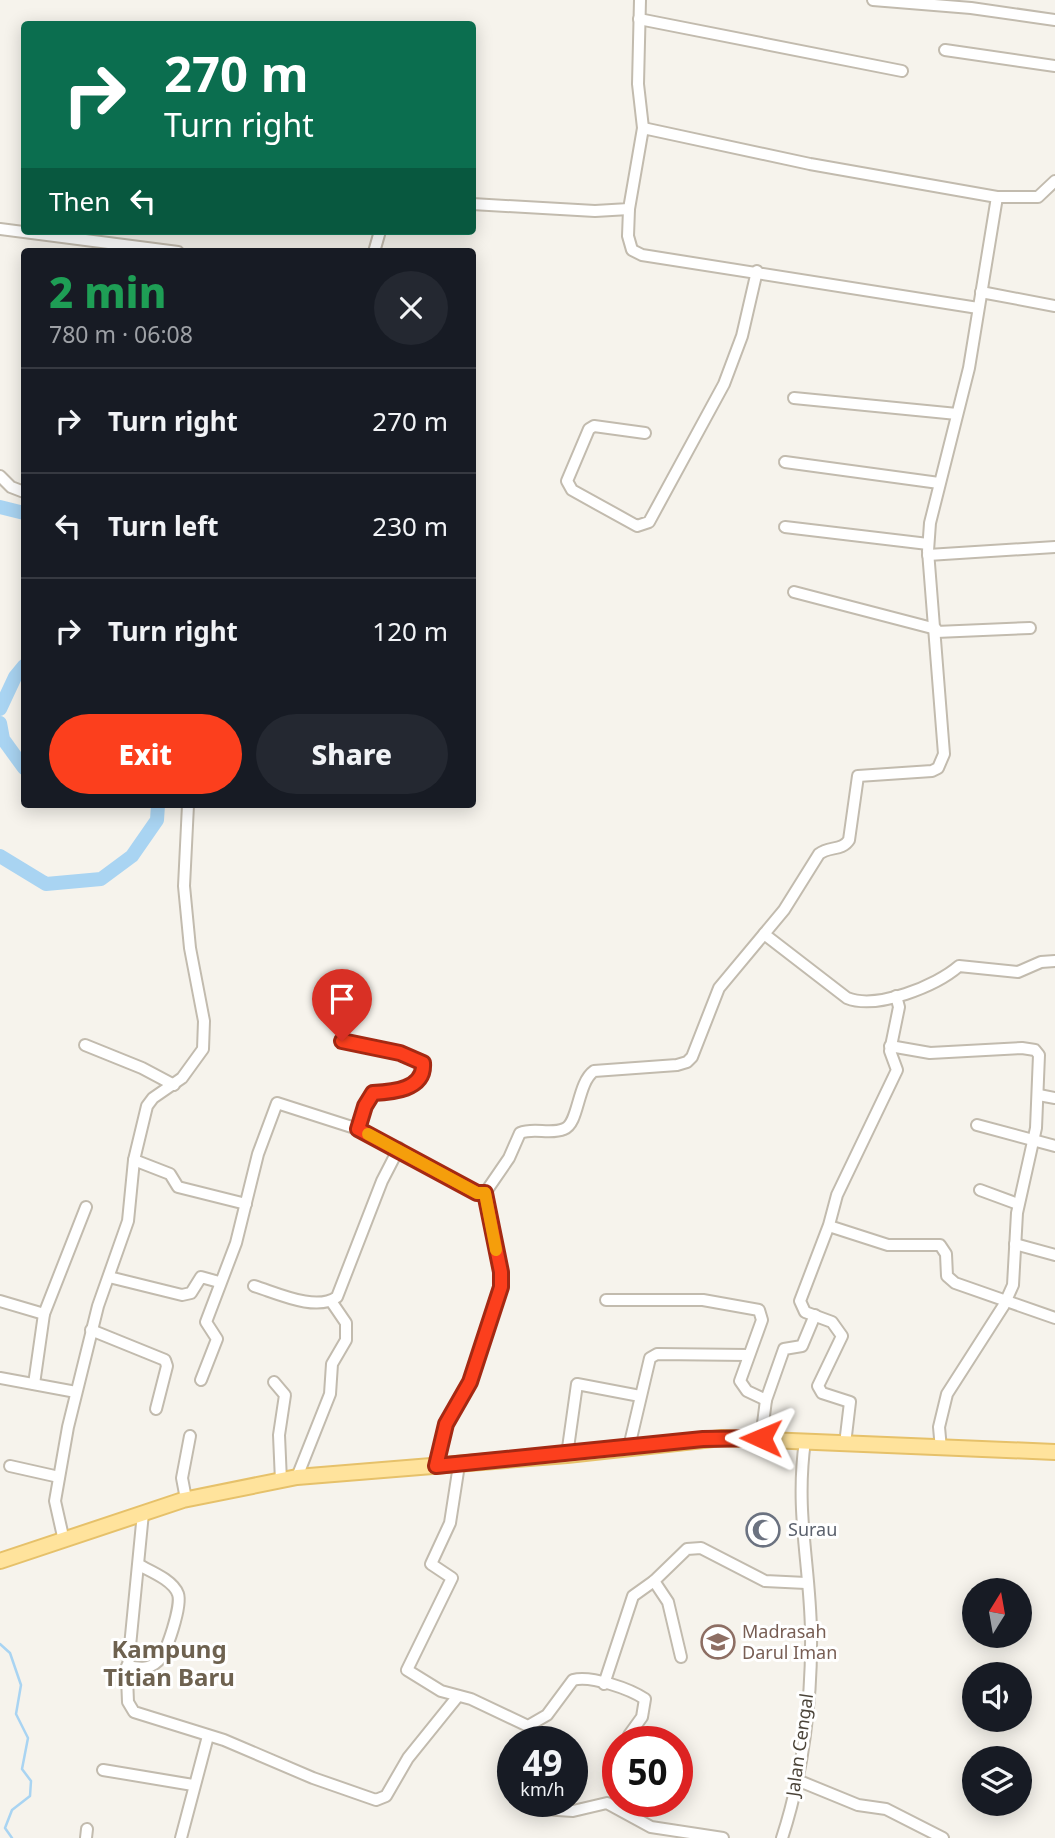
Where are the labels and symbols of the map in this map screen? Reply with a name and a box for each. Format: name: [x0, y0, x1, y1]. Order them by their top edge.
pin: [312, 969, 372, 1041]
position arrow: [724, 1401, 798, 1475]
mosque icon: Surau: [744, 1511, 782, 1549]
place label: Surau: [788, 1517, 837, 1541]
north arrow: [962, 1578, 1032, 1648]
place label: Madrasah Darul Iman: [742, 1619, 837, 1664]
school or university icon: Madrasah Darul Iman: [699, 1623, 737, 1661]
district label: Kampung Titian Baru: [103, 1632, 235, 1693]
street label: Jalan Cengal: [780, 1692, 818, 1800]
speed limit sign: 50: [602, 1726, 693, 1817]

